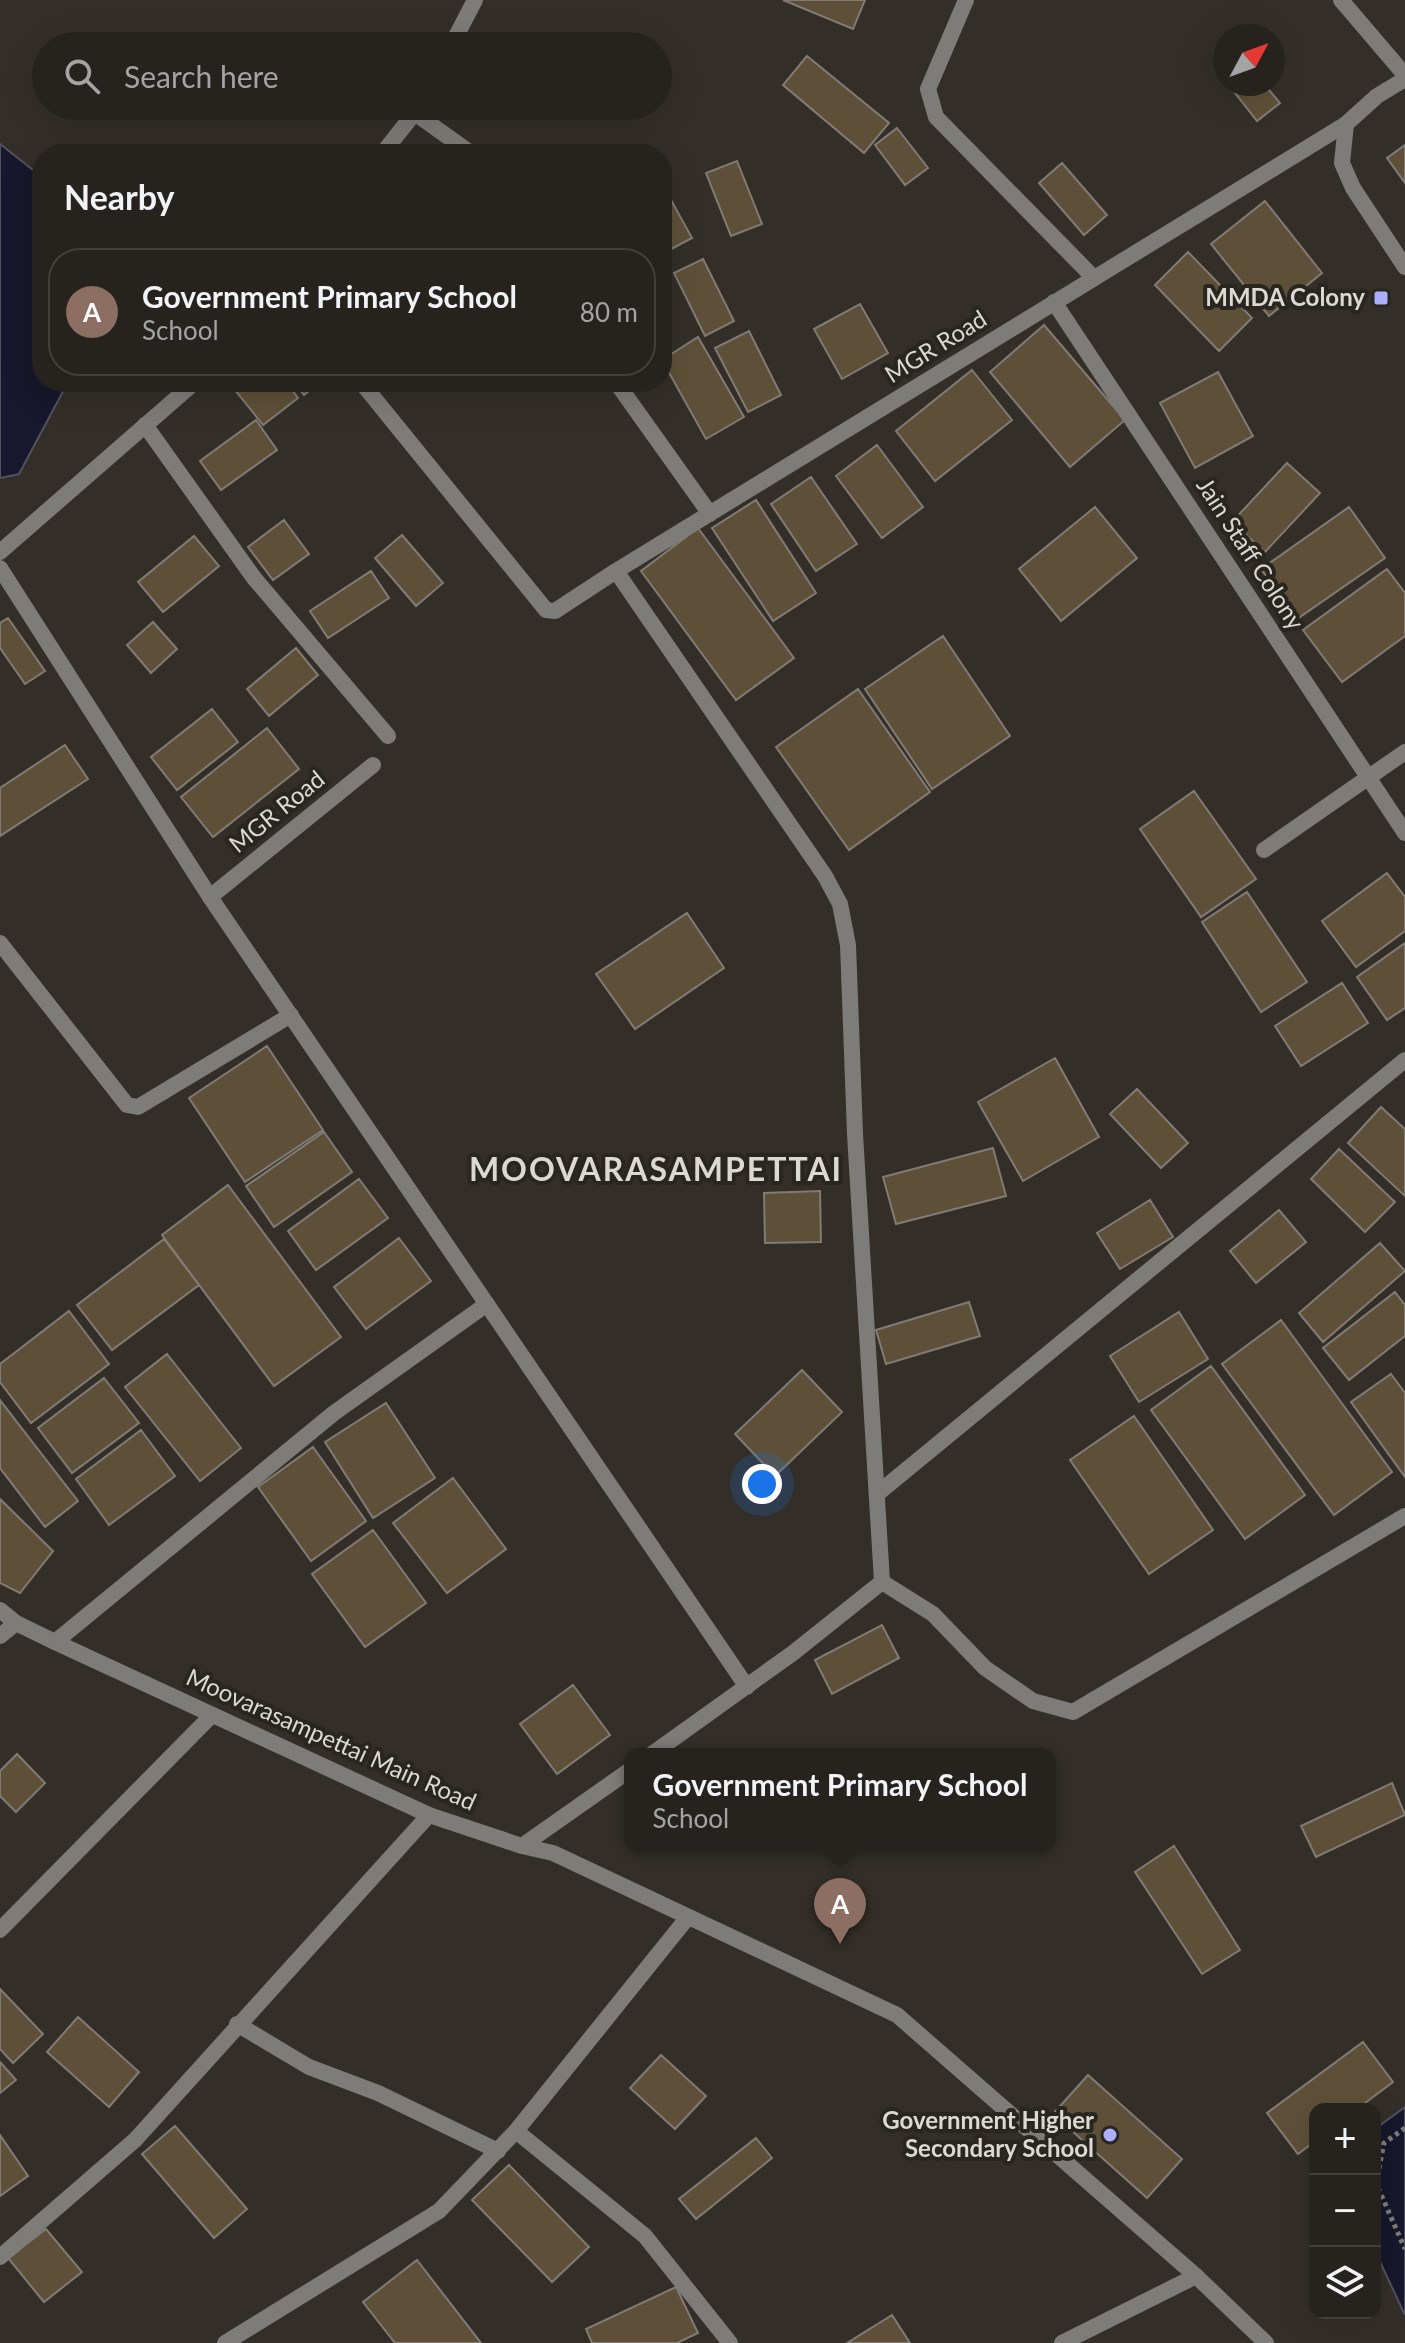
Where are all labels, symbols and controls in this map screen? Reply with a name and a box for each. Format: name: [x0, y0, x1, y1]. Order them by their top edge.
north arrow: [1213, 24, 1285, 96]
search box: [32, 32, 672, 120]
icon: search: [60, 54, 104, 98]
text: Search here: [124, 58, 279, 94]
text: Nearby: [64, 176, 175, 217]
text: Government Primary School: [142, 278, 517, 314]
place label: MMDA Colony: [1205, 282, 1365, 311]
marker: MMDA Colony: [1372, 289, 1390, 307]
text: A: [83, 296, 101, 328]
text: 80 m: [580, 296, 638, 328]
street label: MGR Road: [879, 303, 991, 388]
text: School: [142, 314, 219, 346]
street label: Jain Staff Colony: [1191, 472, 1312, 635]
street label: MGR Road: [223, 764, 330, 858]
district label: MOOVARASAMPETTAI: [469, 1149, 843, 1188]
your location: [742, 1464, 782, 1504]
street label: Moovarasampettai Main Road: [182, 1662, 481, 1816]
popup: [624, 1748, 1056, 1852]
text: Government Primary School: [653, 1766, 1027, 1802]
text: School: [653, 1802, 729, 1834]
pin: A: [814, 1878, 866, 1944]
map controls: [1309, 2103, 1381, 2319]
button: +: [1309, 2103, 1381, 2175]
place label: Government Higher Secondary School: [882, 2105, 1094, 2162]
marker: Government Higher Secondary School: [1101, 2126, 1119, 2144]
button: −: [1309, 2175, 1381, 2247]
button: layers: [1309, 2247, 1381, 2319]

